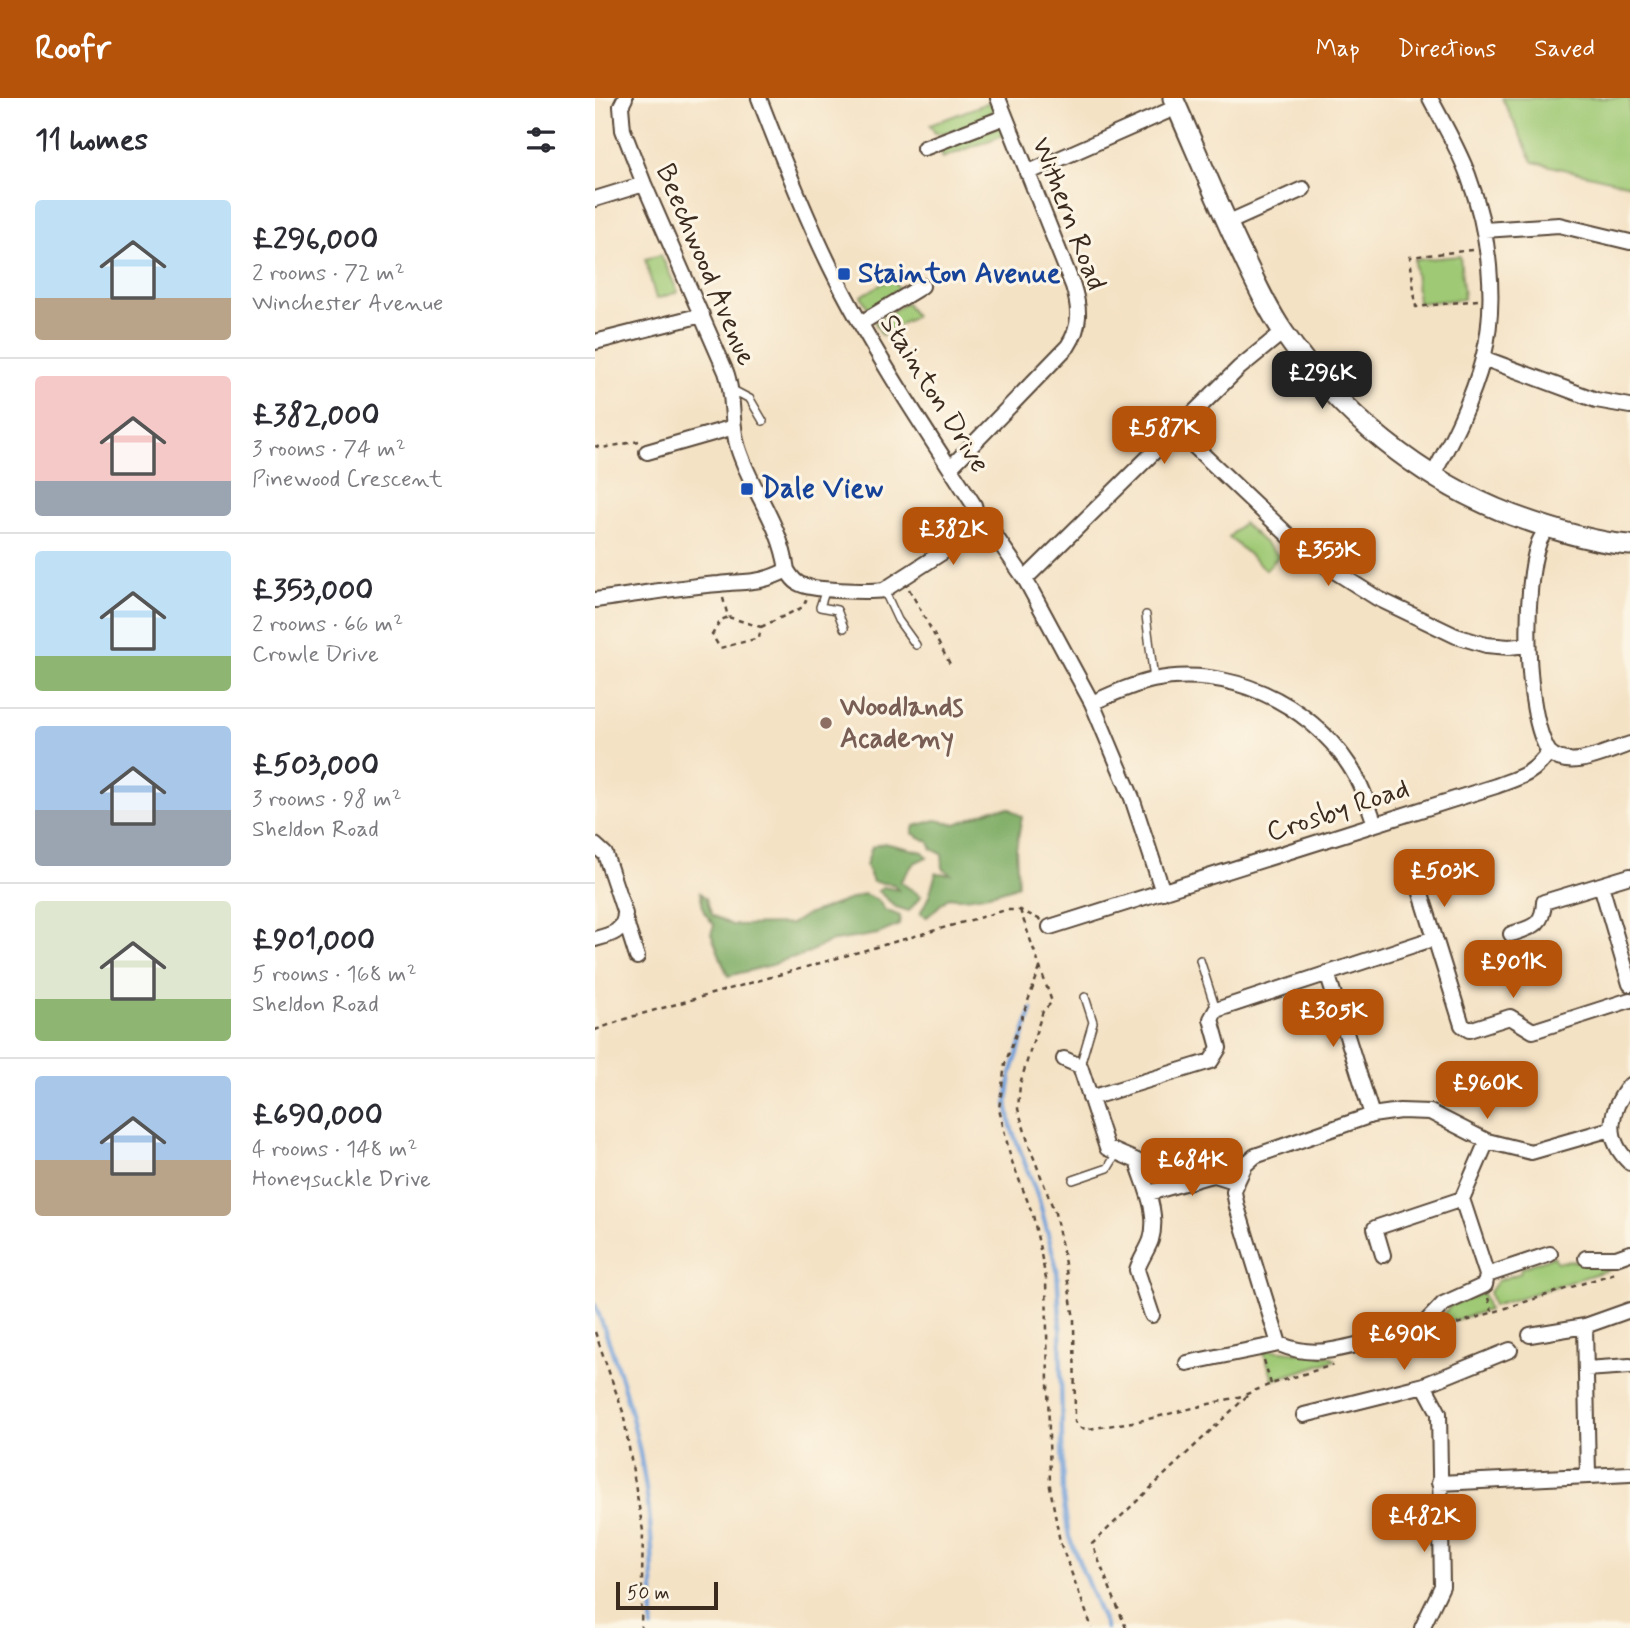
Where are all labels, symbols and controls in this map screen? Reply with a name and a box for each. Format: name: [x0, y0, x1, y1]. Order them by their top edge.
text: Roofr: [35, 27, 111, 71]
text: Map: [1316, 34, 1360, 65]
text: Directions: [1398, 34, 1496, 65]
text: Saved: [1534, 34, 1595, 65]
text: 11 homes: [35, 121, 148, 160]
icon: filters: [522, 121, 560, 159]
street label: Withern Road: [1022, 132, 1114, 296]
street label: Beechwood Avenue: [646, 158, 764, 372]
text: £296,000: [252, 220, 378, 259]
icon: home: [91, 228, 175, 312]
place label: Stainton Avenue: [858, 256, 1061, 293]
text: 2 rooms · 72 m²: [252, 259, 405, 289]
marker: Stainton Avenue: [836, 266, 852, 282]
text: Winchester Avenue: [252, 289, 443, 319]
street label: Stainton Drive: [870, 308, 998, 480]
pin: £296K: [1273, 352, 1371, 411]
text: £296K: [1288, 359, 1356, 389]
text: £382,000: [252, 396, 379, 435]
icon: home: [91, 404, 175, 488]
pin: £587K: [1115, 406, 1213, 466]
text: £587K: [1128, 414, 1200, 444]
text: 3 rooms · 74 m²: [252, 435, 406, 465]
text: Pinewood Crescent: [252, 465, 442, 495]
place label: Dale View: [761, 471, 884, 508]
marker: Dale View: [739, 481, 755, 497]
pin: £382K: [904, 508, 1002, 567]
text: £382K: [918, 515, 988, 545]
pin: £353K: [1279, 528, 1377, 588]
text: £353K: [1296, 536, 1360, 566]
text: £353,000: [252, 571, 373, 610]
icon: home: [91, 579, 175, 663]
text: 2 rooms · 66 m²: [252, 610, 403, 640]
text: Crowle Drive: [252, 640, 379, 670]
place label: Woodlands Academy: [840, 689, 964, 758]
marker: Woodlands Academy: [818, 715, 834, 731]
text: £503,000: [252, 746, 379, 785]
icon: home: [91, 754, 175, 838]
street label: Crosby Road: [1262, 771, 1414, 851]
text: 3 rooms · 98 m²: [252, 785, 402, 815]
text: Sheldon Road: [252, 815, 379, 845]
pin: £503K: [1395, 850, 1493, 909]
text: £503K: [1410, 857, 1478, 887]
text: £901,000: [252, 921, 375, 960]
icon: home: [91, 929, 175, 1013]
pin: £901K: [1464, 940, 1562, 1000]
text: £901K: [1480, 948, 1546, 978]
text: 5 rooms · 168 m²: [252, 960, 417, 990]
text: Sheldon Road: [252, 990, 379, 1020]
pin: £305K: [1284, 990, 1382, 1049]
text: £305K: [1299, 997, 1367, 1027]
pin: £960K: [1438, 1062, 1536, 1121]
text: £960K: [1452, 1069, 1522, 1099]
text: £690,000: [252, 1096, 383, 1135]
icon: home: [91, 1104, 175, 1188]
text: 4 rooms · 148 m²: [252, 1135, 417, 1165]
pin: £684K: [1143, 1138, 1241, 1198]
text: £684K: [1157, 1146, 1227, 1176]
text: Honeysuckle Drive: [252, 1165, 431, 1195]
pin: £690K: [1355, 1312, 1453, 1372]
text: £690K: [1368, 1320, 1440, 1350]
pin: £482K: [1375, 1494, 1473, 1554]
text: £482K: [1388, 1502, 1460, 1532]
scale bar: [616, 1579, 717, 1611]
text: 50 m: [627, 1581, 670, 1606]

